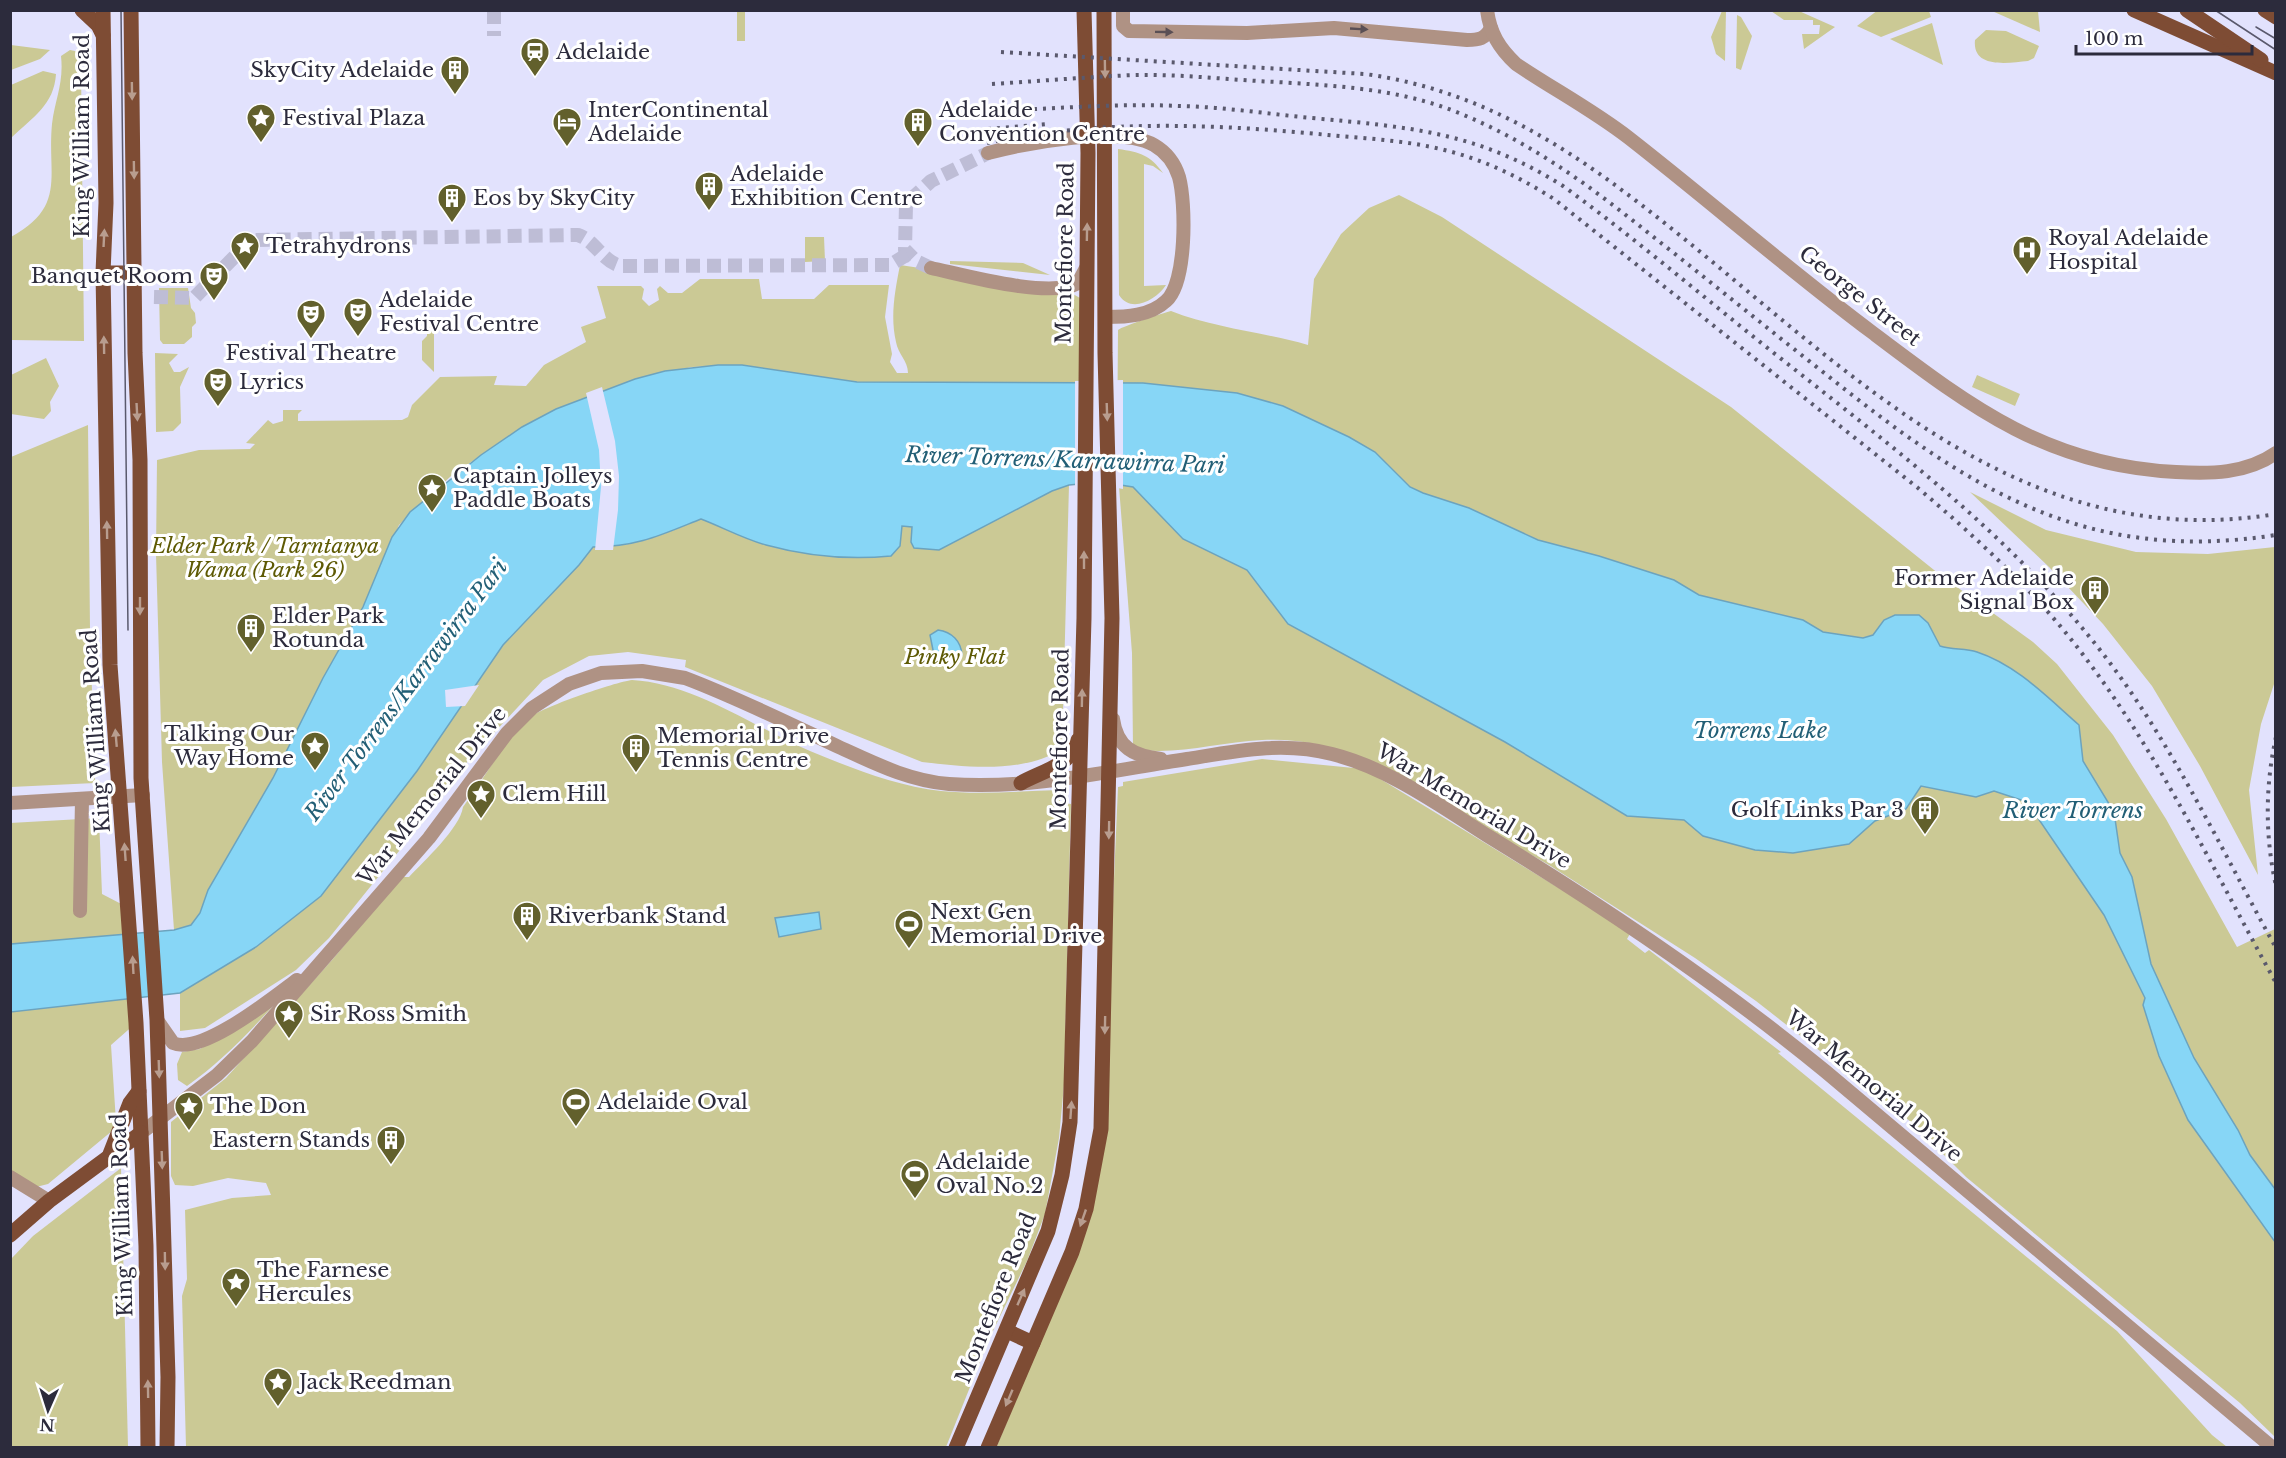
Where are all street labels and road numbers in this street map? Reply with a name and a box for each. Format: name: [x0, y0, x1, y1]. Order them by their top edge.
street label: King William Road: [69, 34, 95, 238]
street label: Montefiore Road: [1050, 162, 1080, 344]
street label: George Street: [1794, 240, 1926, 352]
street label: King William Road: [76, 628, 116, 834]
street label: Montefiore Road: [1045, 648, 1075, 830]
street label: War Memorial Drive: [351, 701, 512, 891]
street label: War Memorial Drive: [1371, 737, 1576, 874]
street label: War Memorial Drive: [1780, 1004, 1968, 1167]
street label: King William Road: [105, 1113, 139, 1317]
street label: Montefiore Road: [950, 1209, 1042, 1387]

